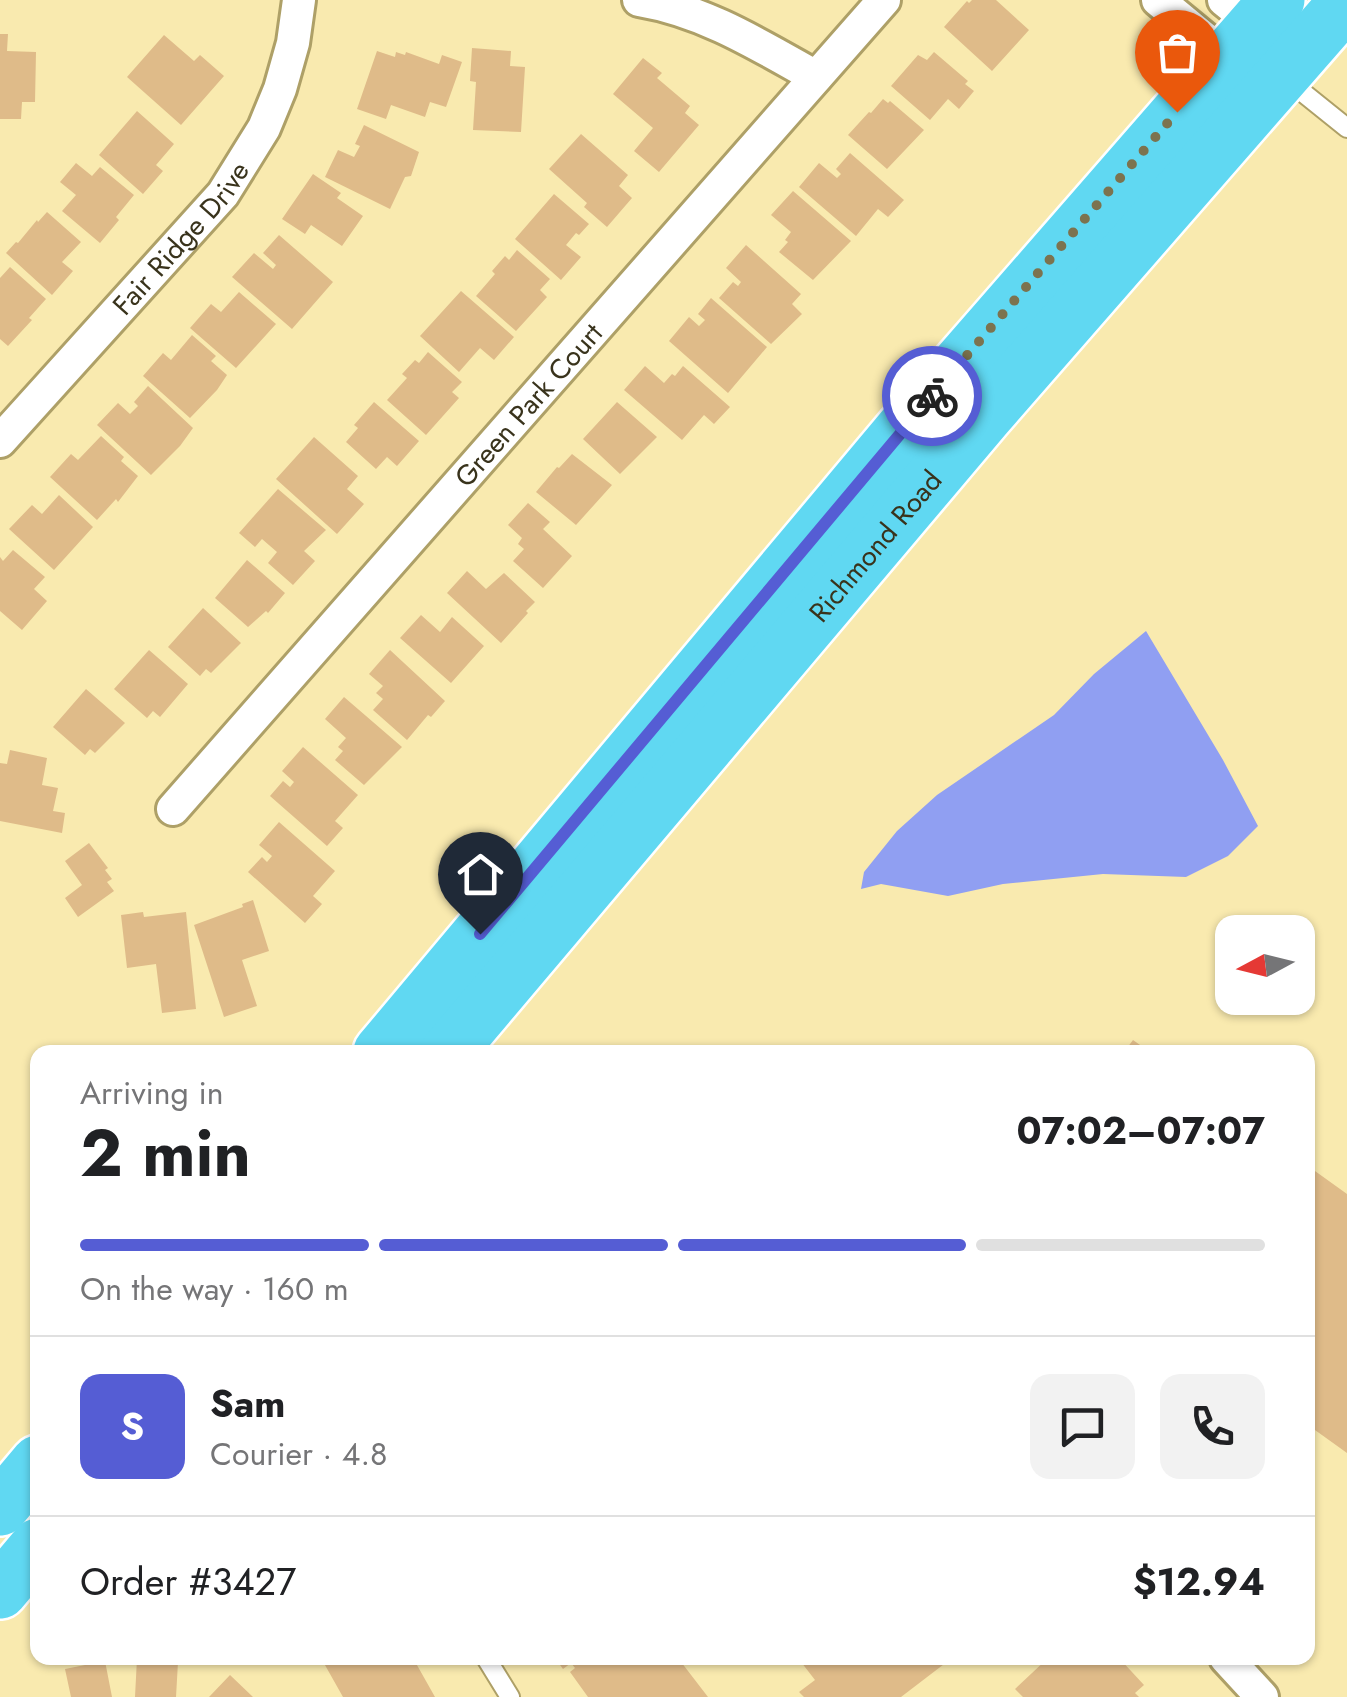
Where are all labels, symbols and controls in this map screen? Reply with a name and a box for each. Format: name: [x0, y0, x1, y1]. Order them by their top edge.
pin: [1135, 10, 1220, 113]
icon: bag: [1150, 25, 1205, 80]
street label: Fair Ridge Drive: [103, 153, 259, 324]
street label: Green Park Court: [445, 314, 612, 496]
courier: [882, 346, 982, 446]
icon: bike: [905, 369, 960, 424]
street label: Richmond Road: [799, 461, 951, 631]
pin: [438, 832, 523, 935]
icon: home: [453, 847, 508, 902]
north arrow: [1215, 915, 1315, 1015]
map controls: [1215, 915, 1315, 1015]
text: Arriving in: [80, 1070, 224, 1116]
text: 07:02–07:07: [1016, 1103, 1265, 1158]
text: 2 min: [80, 1106, 251, 1200]
text: On the way · 160 m: [80, 1266, 349, 1312]
button: chat: [1030, 1374, 1135, 1479]
button: phone: [1160, 1374, 1265, 1479]
text: Sam: [210, 1376, 285, 1431]
text: S: [121, 1399, 144, 1454]
text: Courier · 4.8: [210, 1431, 387, 1477]
text: Order #3427: [80, 1554, 296, 1609]
text: $12.94: [1133, 1554, 1265, 1609]

